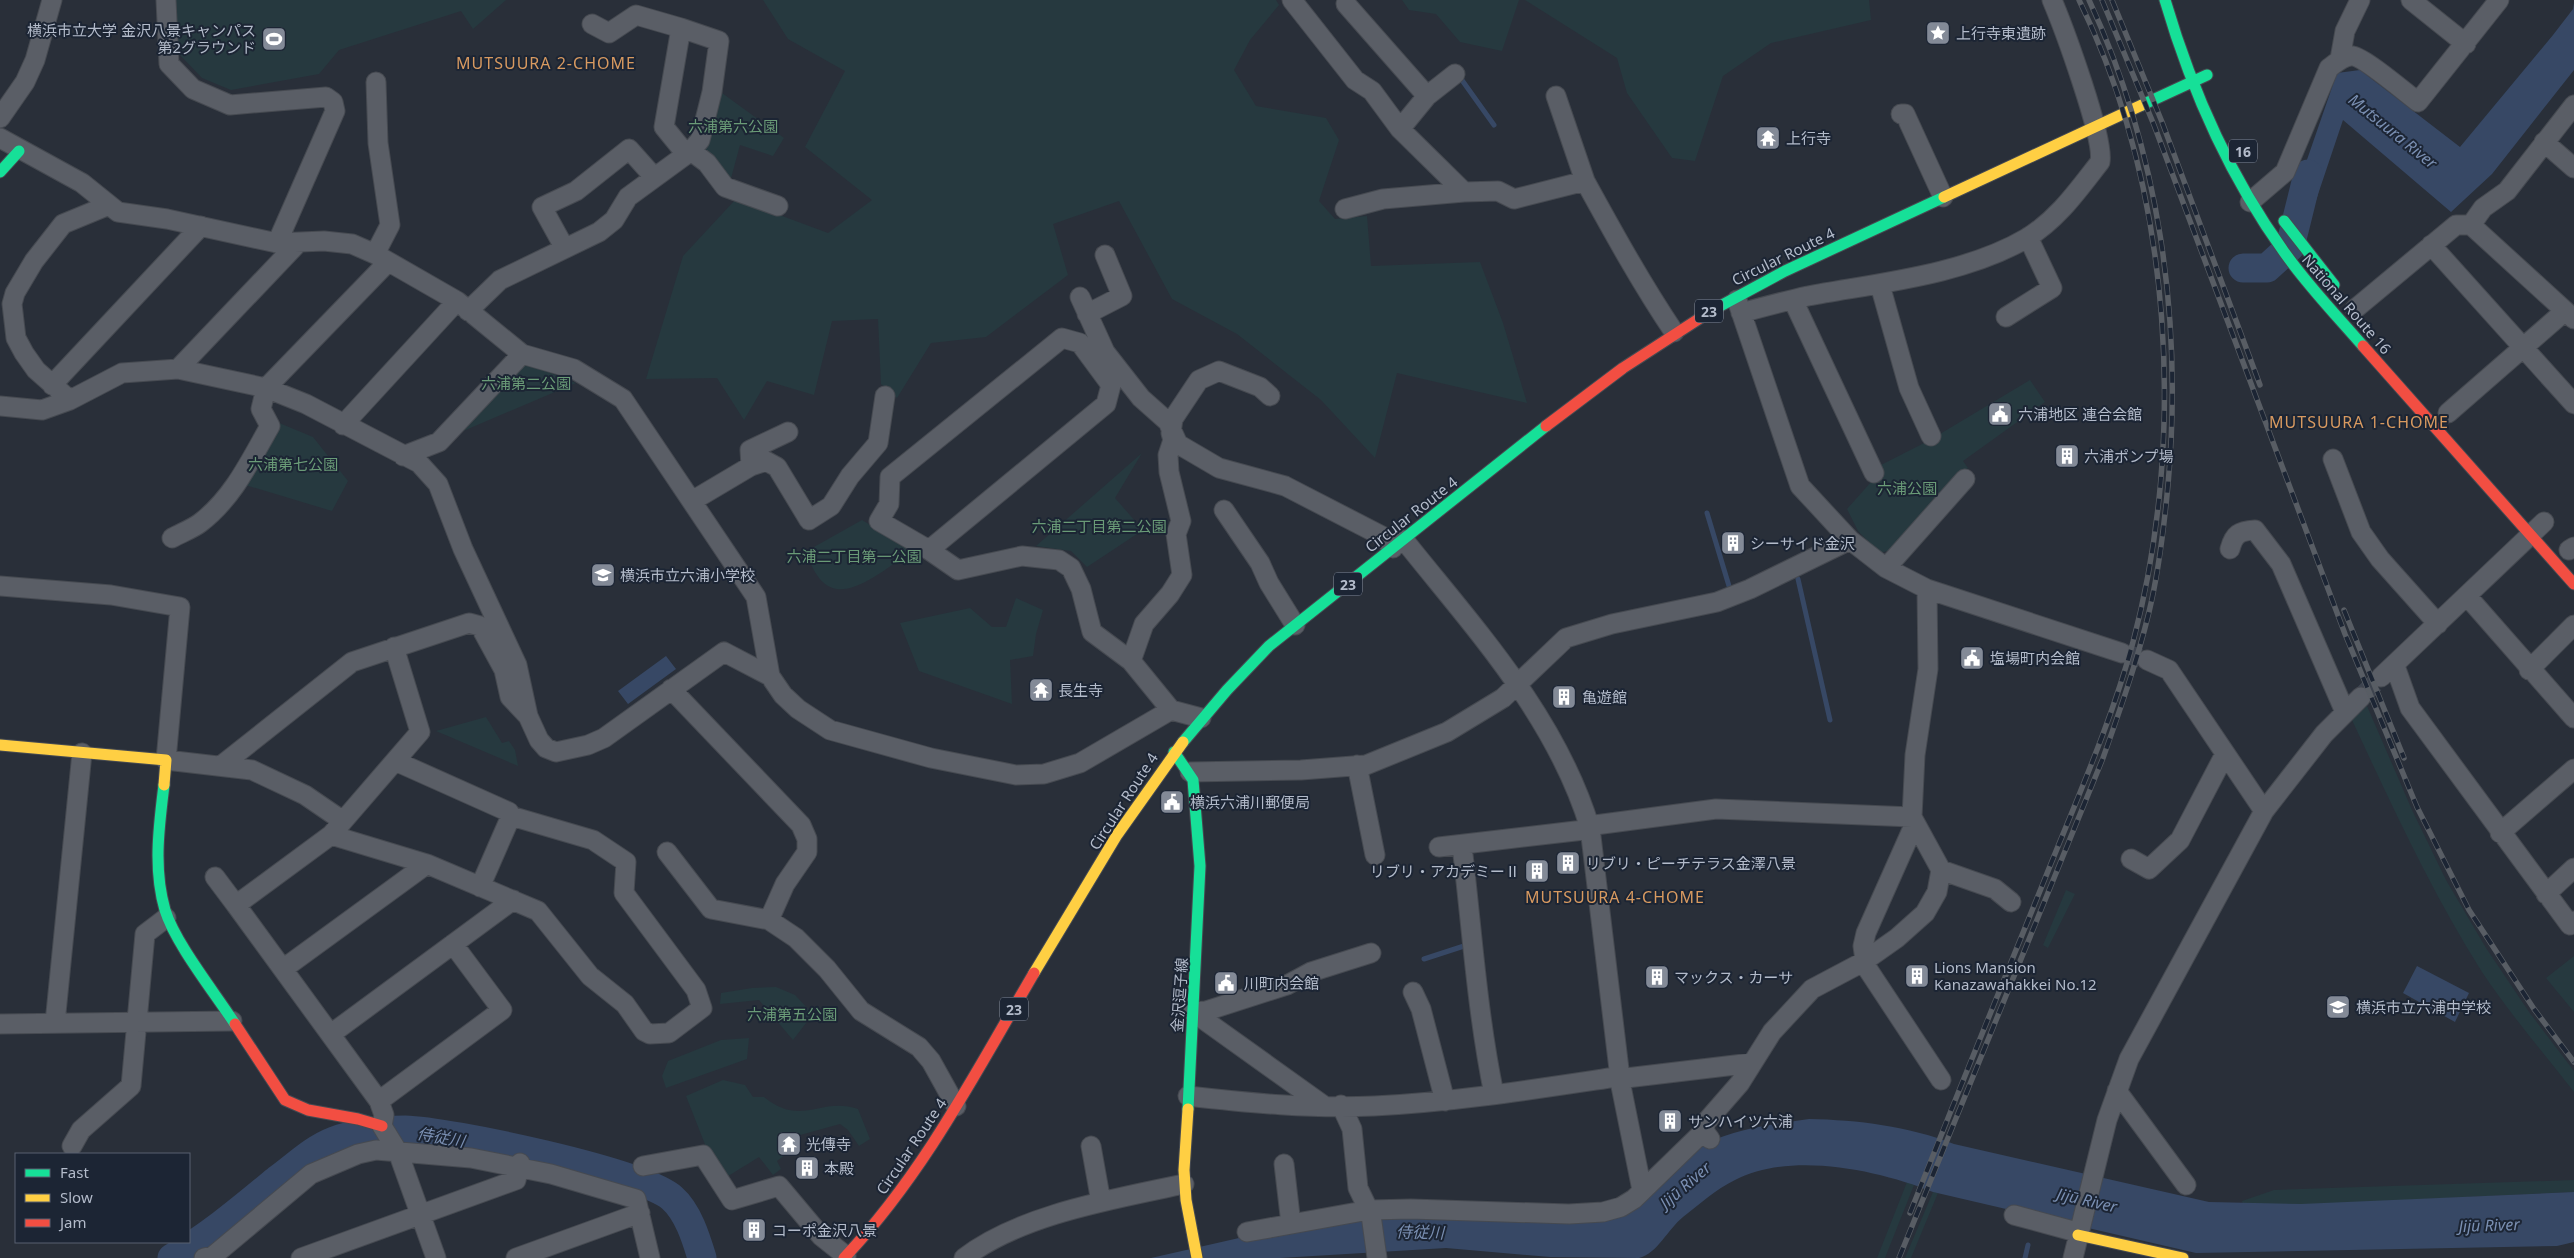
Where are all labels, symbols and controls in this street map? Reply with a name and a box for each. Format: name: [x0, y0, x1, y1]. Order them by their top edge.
place label: 横浜市立大学 金沢八景キャンパス 第2グラウンド: [27, 20, 256, 57]
place icon: 上行寺東遺跡: [1925, 20, 1951, 46]
place label: 上行寺東遺跡: [1956, 23, 2046, 43]
sports icon: 横浜市立大学 金沢八景キャンパス 第2グラウンド: [261, 26, 287, 52]
district label: MUTSUURA 2-CHOME: [456, 52, 636, 74]
water label: Mutsuura River: [2344, 89, 2442, 174]
park label: 六浦第六公園: [688, 116, 778, 136]
temple icon: 上行寺: [1755, 125, 1781, 151]
place label: 上行寺: [1786, 128, 1831, 148]
road number: 16: [2229, 140, 2257, 162]
street label: Circular Route 4: [1728, 222, 1838, 290]
street label: National Route 16: [2298, 250, 2396, 358]
road number: 23: [1695, 300, 1723, 322]
park label: 六浦第二公園: [481, 373, 571, 393]
public building icon: 六浦地区 連合会館: [1987, 401, 2013, 427]
place label: 六浦地区 連合会館: [2018, 404, 2142, 424]
district label: MUTSUURA 1-CHOME: [2269, 411, 2449, 433]
building icon: 六浦ポンプ場: [2054, 443, 2080, 469]
place label: 六浦ポンプ場: [2084, 446, 2174, 466]
park label: 六浦第七公園: [248, 454, 338, 474]
street label: Circular Route 4: [1361, 471, 1462, 556]
park label: 六浦公園: [1877, 478, 1937, 498]
park label: 六浦二丁目第二公園: [1031, 516, 1167, 536]
building icon: シーサイド金沢: [1720, 530, 1746, 556]
place label: シーサイド金沢: [1750, 533, 1855, 553]
park label: 六浦二丁目第一公園: [786, 546, 922, 566]
school or university icon: 横浜市立六浦小学校: [590, 562, 616, 588]
place label: 横浜市立六浦小学校: [620, 565, 755, 585]
road number: 23: [1334, 572, 1362, 596]
public building icon: 塩場町内会館: [1959, 645, 1985, 671]
place label: 塩場町内会館: [1990, 648, 2080, 668]
temple icon: 長生寺: [1028, 677, 1054, 703]
place label: 長生寺: [1058, 680, 1103, 700]
building icon: 亀遊館: [1551, 684, 1577, 710]
place label: 亀遊館: [1582, 687, 1627, 707]
street label: Circular Route 4: [1084, 748, 1162, 853]
public building icon: 横浜六浦川郵便局: [1159, 789, 1185, 815]
place label: 横浜六浦川郵便局: [1190, 792, 1310, 812]
building icon: リブリ・ピーチテラス金澤八景: [1555, 850, 1581, 876]
place label: リブリ・ピーチテラス金澤八景: [1586, 853, 1796, 873]
building icon: リブリ・アカデミーⅡ: [1524, 858, 1550, 884]
place label: リブリ・アカデミーⅡ: [1370, 861, 1520, 881]
district label: MUTSUURA 4-CHOME: [1525, 886, 1705, 908]
street label: 金沢逗子線: [1166, 957, 1192, 1033]
place label: Lions Mansion Kanazawahakkei No.12: [1934, 957, 2097, 994]
building icon: Lions Mansion Kanazawahakkei No.12: [1904, 963, 1930, 989]
building icon: マックス・カーサ: [1644, 964, 1670, 990]
place label: マックス・カーサ: [1674, 967, 1793, 987]
public building icon: 川町内会館: [1213, 970, 1239, 996]
place label: 川町内会館: [1244, 973, 1319, 993]
school or university icon: 横浜市立六浦中学校: [2325, 994, 2351, 1020]
place label: 横浜市立六浦中学校: [2356, 997, 2491, 1017]
road number: 23: [1000, 998, 1028, 1021]
park label: 六浦第五公園: [747, 1004, 837, 1024]
street label: Circular Route 4: [871, 1094, 951, 1198]
building icon: サンハイツ六浦: [1657, 1108, 1683, 1134]
place label: サンハイツ六浦: [1688, 1111, 1793, 1131]
water label: 侍従川: [415, 1122, 469, 1152]
temple icon: 光傳寺: [776, 1131, 802, 1157]
place label: 光傳寺: [806, 1134, 851, 1154]
legend: [15, 1153, 190, 1243]
building icon: 本殿: [794, 1155, 820, 1181]
water label: Jijū River: [1652, 1156, 1716, 1215]
place label: 本殿: [824, 1158, 854, 1178]
text: Fast: [60, 1162, 89, 1182]
water label: Jijū River: [2052, 1182, 2120, 1218]
text: Slow: [60, 1187, 93, 1207]
text: Jam: [58, 1212, 87, 1232]
water label: Jijū River: [2455, 1213, 2521, 1237]
building icon: コーポ金沢八景: [741, 1217, 767, 1243]
place label: コーポ金沢八景: [772, 1220, 877, 1240]
water label: 侍従川: [1396, 1221, 1446, 1243]

